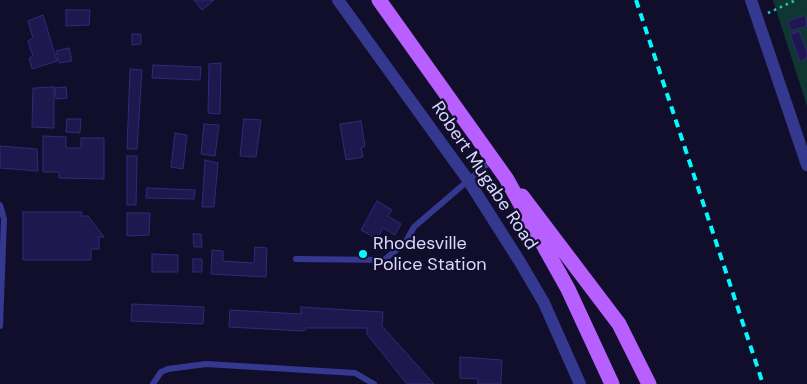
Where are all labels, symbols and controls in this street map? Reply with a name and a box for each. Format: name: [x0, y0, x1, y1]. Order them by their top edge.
street label: Robert Mugabe Road: [426, 98, 542, 254]
place label: Rhodesville Police Station: [373, 233, 487, 276]
marker: Rhodesville Police Station: [357, 248, 369, 260]

